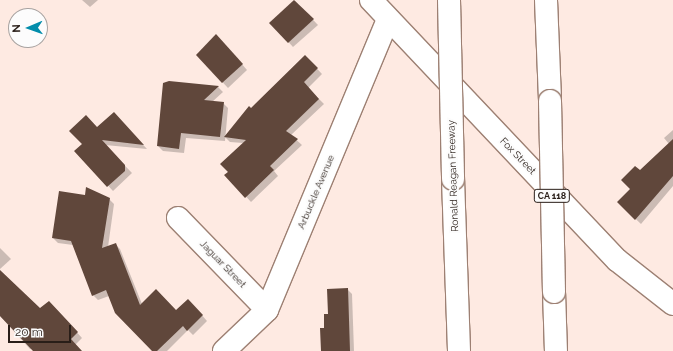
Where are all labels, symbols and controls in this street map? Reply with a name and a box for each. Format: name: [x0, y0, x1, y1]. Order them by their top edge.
north arrow: [8, 8, 48, 48]
text: N: [10, 24, 23, 33]
street label: Ronald Reagan Freeway: [445, 120, 461, 232]
street label: Fox Street: [498, 135, 538, 177]
street label: Arbuckle Avenue: [295, 153, 337, 231]
road number: CA 118: [533, 189, 571, 203]
street label: Jaguar Street: [197, 238, 249, 290]
scale bar: [10, 317, 73, 343]
text: 20 m: [15, 325, 43, 339]

